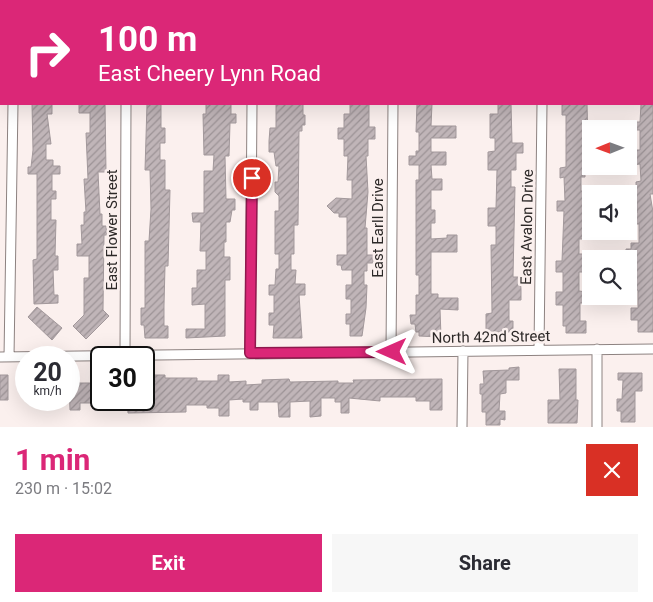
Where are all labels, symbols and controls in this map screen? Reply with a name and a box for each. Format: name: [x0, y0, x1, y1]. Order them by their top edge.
text: 100 m: [98, 19, 197, 60]
icon: right: [15, 20, 80, 85]
text: East Cheery Lynn Road: [98, 61, 321, 86]
north arrow: [582, 120, 638, 175]
map controls: [582, 120, 637, 305]
pin: [231, 157, 273, 199]
icon: arrive: [238, 164, 266, 192]
street label: East Flower Street: [103, 169, 121, 291]
street label: East Avalon Drive: [517, 169, 537, 285]
street label: East Earll Drive: [369, 178, 387, 278]
button: sound: [582, 185, 637, 240]
button: search: [582, 250, 637, 305]
position arrow: [365, 325, 417, 377]
street label: North 42nd Street: [432, 327, 550, 347]
speed limit sign: 30: [90, 346, 155, 411]
text: 20: [33, 358, 62, 387]
text: km/h: [33, 384, 62, 398]
text: 1 min: [15, 442, 90, 477]
button: close: [586, 444, 638, 496]
text: 230 m · 15:02: [15, 479, 112, 498]
button: Exit: [15, 534, 322, 592]
button: Share: [332, 534, 638, 592]

